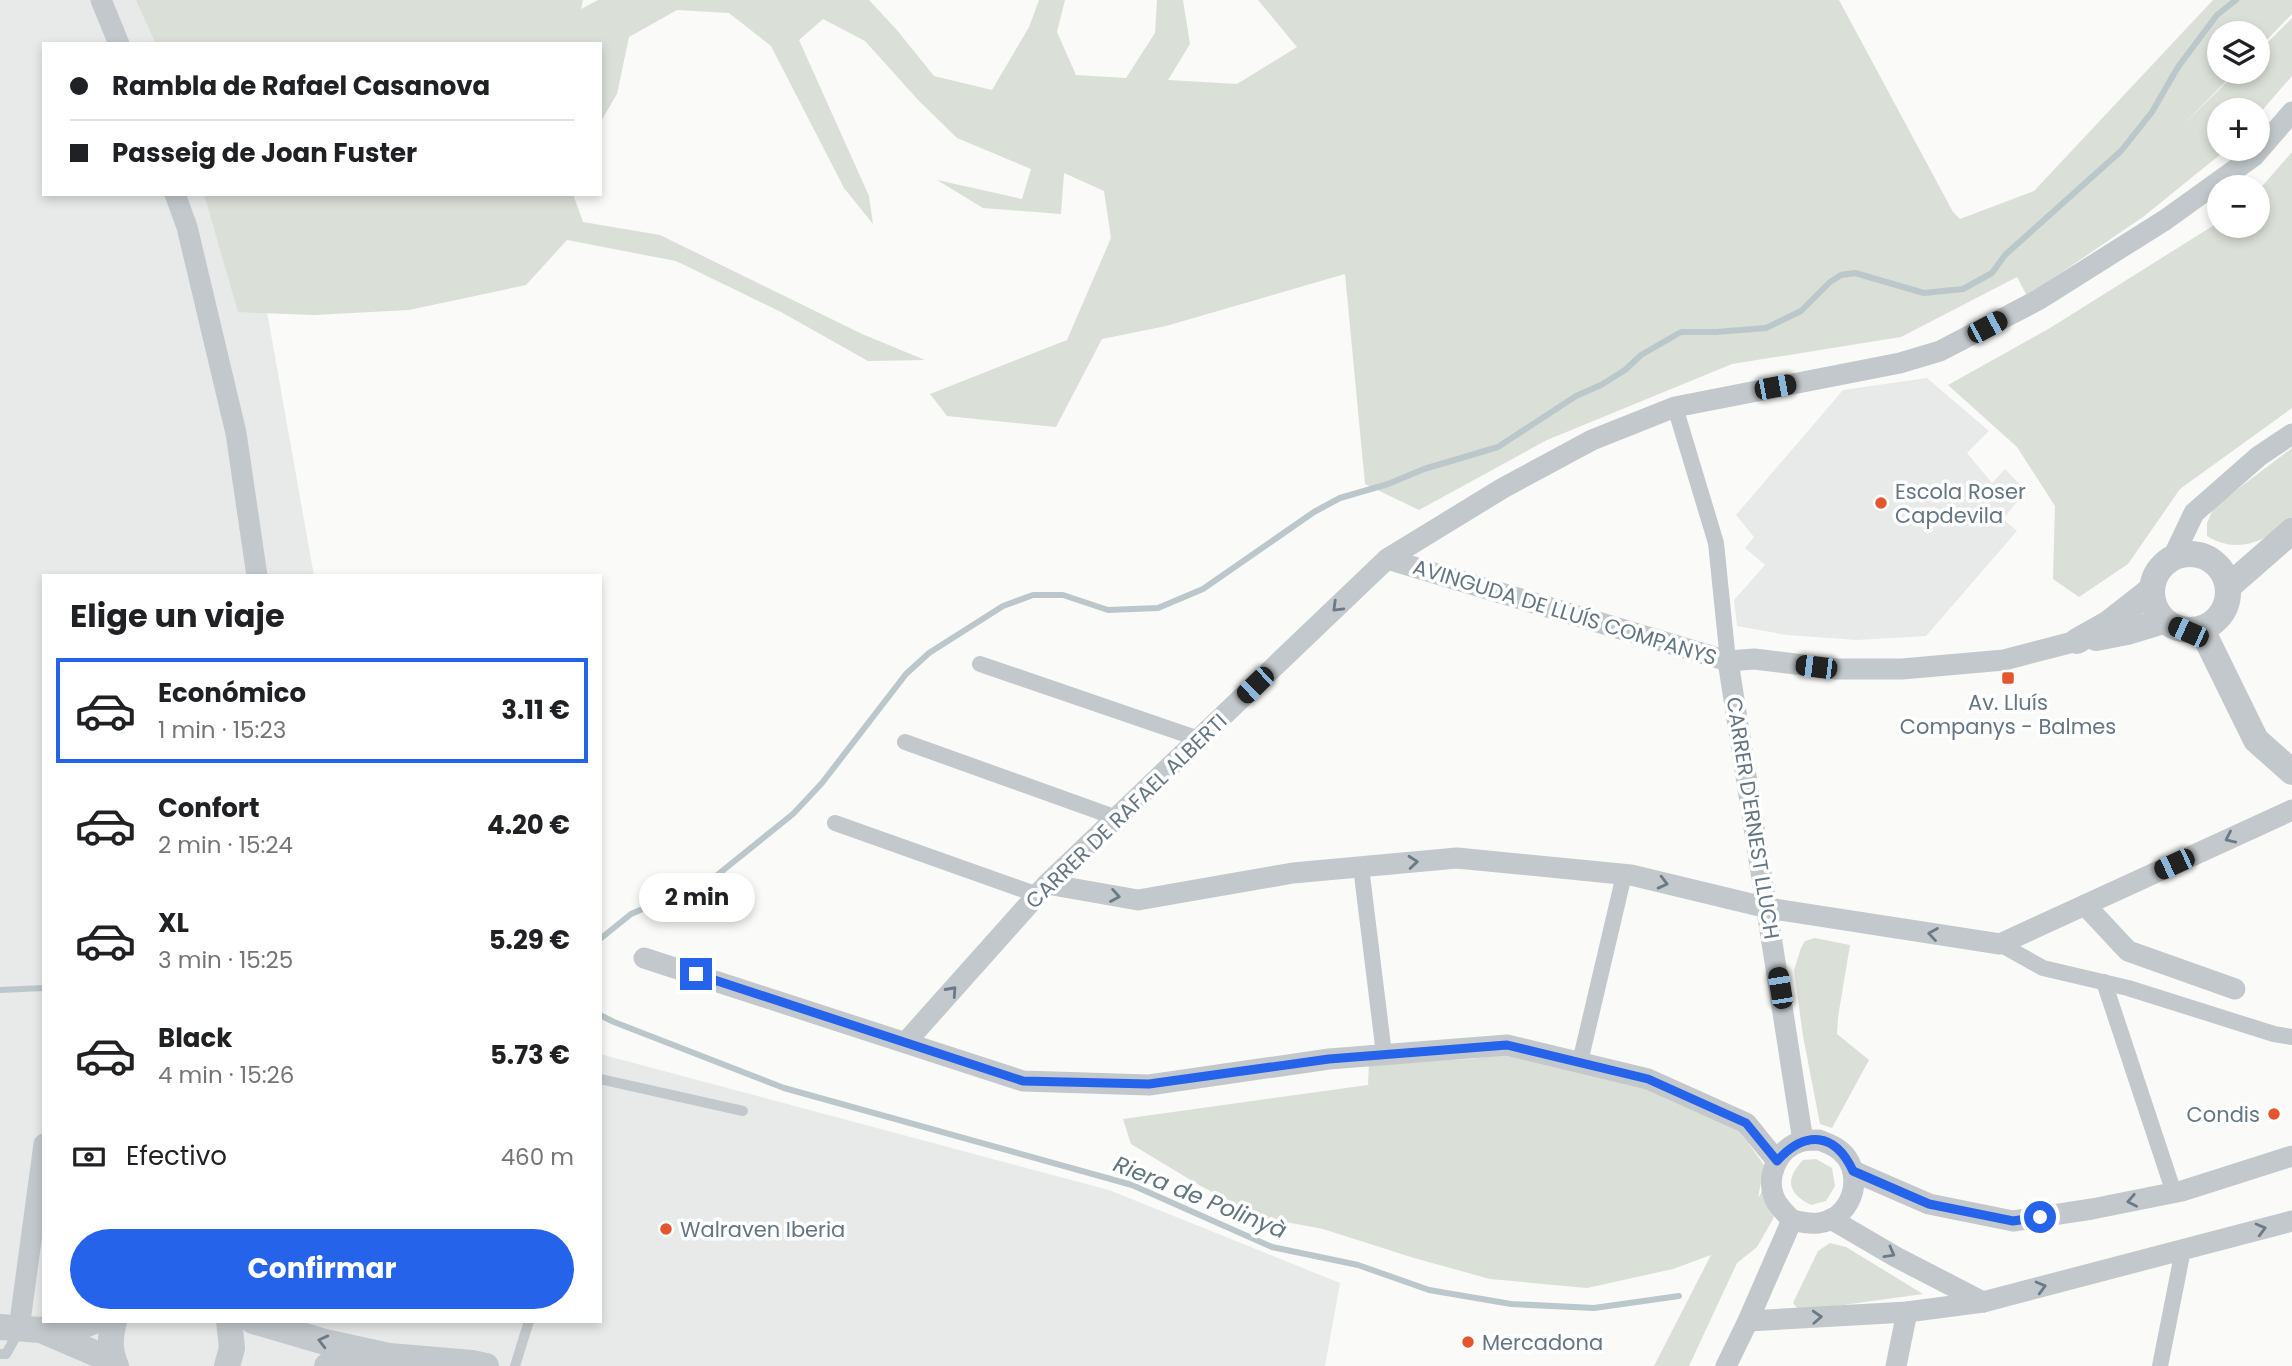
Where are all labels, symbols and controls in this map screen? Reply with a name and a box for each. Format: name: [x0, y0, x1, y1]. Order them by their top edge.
map controls: [2207, 21, 2270, 238]
button: layers: [2207, 21, 2270, 84]
text: Rambla de Rafael Casanova: [112, 68, 490, 104]
button: +: [2207, 98, 2270, 161]
text: Passeig de Joan Fuster: [112, 135, 417, 171]
button: −: [2207, 175, 2270, 238]
car: [1964, 308, 2011, 346]
car: [1753, 373, 1798, 401]
place label: Escola Roser Capdevila: [1895, 477, 2026, 530]
marker: Escola Roser Capdevila: [1873, 495, 1889, 511]
street label: AVINGUDA DE LLUÍS COMPANYS: [1409, 552, 1721, 672]
text: Elige un viaje: [70, 593, 285, 638]
one-way arrow: [1332, 598, 1345, 611]
car: [2165, 614, 2212, 650]
car: [1794, 654, 1839, 680]
car: [1233, 663, 1278, 707]
marker: Av. Lluís Companys - Balmes: [2000, 670, 2016, 686]
text: Económico: [158, 675, 306, 711]
icon: car: [74, 679, 137, 742]
place label: Av. Lluís Companys - Balmes: [1900, 688, 2116, 741]
text: 3.11 €: [501, 692, 570, 728]
street label: CARRER D'ERNEST LLUCH: [1720, 695, 1786, 941]
street label: CARRER DE RAFAEL ALBERTI: [1019, 707, 1233, 915]
text: 1 min · 15:23: [158, 714, 286, 746]
text: Confort: [158, 790, 260, 826]
icon: car: [74, 794, 137, 857]
text: 4.20 €: [487, 807, 570, 843]
text: 2 min · 15:24: [158, 829, 293, 861]
one-way arrow: [2225, 830, 2237, 844]
car: [2151, 846, 2198, 882]
one-way arrow: [1407, 855, 1418, 870]
callout: 2 min: [638, 872, 754, 922]
one-way arrow: [1656, 875, 1668, 889]
text: 2 min: [665, 881, 729, 913]
one-way arrow: [1109, 888, 1121, 903]
text: XL: [158, 905, 189, 941]
icon: car: [74, 909, 137, 972]
text: 5.29 €: [489, 922, 570, 958]
one-way arrow: [1927, 927, 1939, 942]
text: 3 min · 15:25: [158, 944, 293, 976]
route end: [680, 958, 712, 990]
car: [1767, 966, 1794, 1010]
one-way arrow: [943, 986, 956, 999]
text: Black: [158, 1020, 232, 1056]
icon: car: [74, 1024, 137, 1087]
text: 5.73 €: [490, 1037, 570, 1073]
text: 4 min · 15:26: [158, 1059, 294, 1091]
place label: Condis: [2187, 1100, 2260, 1129]
marker: Condis: [2266, 1106, 2282, 1122]
icon: cash: [70, 1138, 108, 1176]
text: Efectivo: [126, 1138, 227, 1174]
text: 460 m: [501, 1141, 574, 1173]
water label: Riera de Polinyà: [1109, 1148, 1291, 1246]
one-way arrow: [2126, 1193, 2138, 1208]
route start: [2024, 1201, 2056, 1233]
place label: Walraven Iberia: [680, 1215, 845, 1244]
marker: Walraven Iberia: [658, 1221, 674, 1237]
one-way arrow: [2255, 1223, 2267, 1237]
button: Confirmar: [70, 1229, 574, 1309]
one-way arrow: [1883, 1245, 1895, 1258]
one-way arrow: [2035, 1280, 2047, 1295]
one-way arrow: [1811, 1310, 1822, 1325]
place label: Mercadona: [1482, 1328, 1603, 1357]
marker: Mercadona: [1460, 1334, 1476, 1350]
one-way arrow: [317, 1335, 329, 1349]

